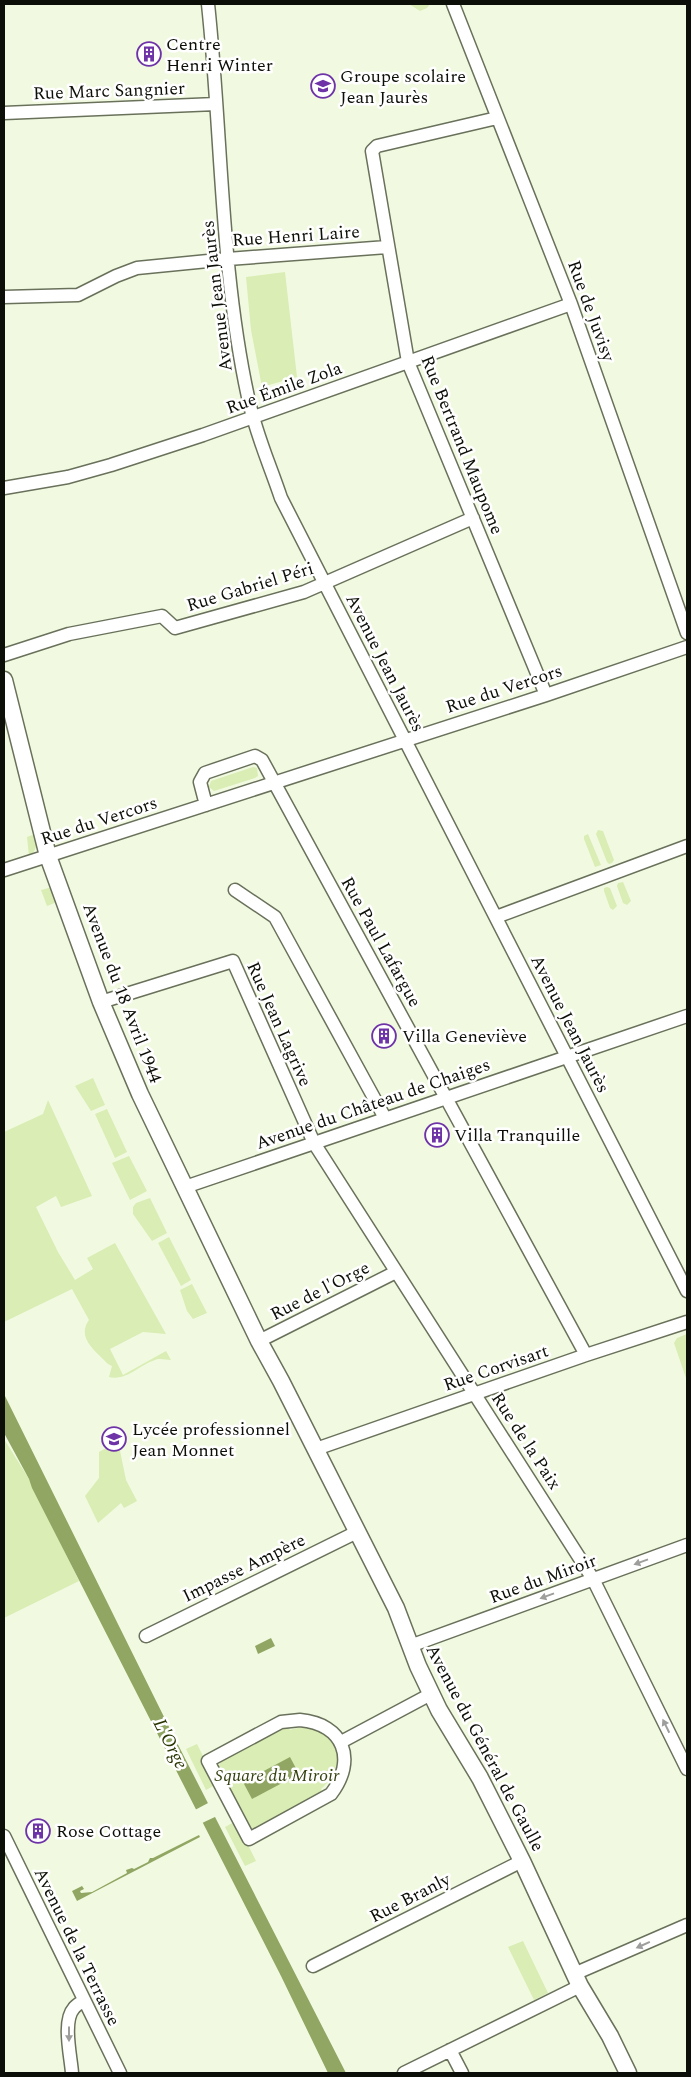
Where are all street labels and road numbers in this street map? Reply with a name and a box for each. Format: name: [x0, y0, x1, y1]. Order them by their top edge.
street label: Rue Marc Sangnier: [32, 75, 186, 107]
street label: Rue Henri Laire: [231, 218, 361, 254]
street label: Avenue Jean Jaurès: [194, 219, 240, 373]
street label: Rue de Juvisy: [560, 257, 622, 367]
street label: Rue Bertrand Maupome: [414, 351, 510, 539]
street label: Rue Émile Zola: [222, 354, 346, 421]
street label: Rue Gabriel Péri: [183, 555, 317, 619]
street label: Avenue Jean Jaurès: [338, 589, 432, 737]
street label: Rue du Vercors: [442, 657, 566, 721]
street label: Rue du Vercors: [37, 789, 161, 853]
street label: Rue Paul Lafargue: [334, 872, 428, 1012]
street label: Avenue du 18 Avril 1944: [75, 899, 169, 1087]
street label: Avenue Jean Jaurès: [523, 950, 617, 1098]
street label: Rue Jean Lagrive: [239, 957, 319, 1091]
street label: Avenue du Château de Chaiges: [252, 1051, 494, 1157]
street label: Rue de l'Orge: [266, 1254, 374, 1328]
street label: Rue Corvisart: [440, 1337, 552, 1399]
street label: Rue de la Paix: [484, 1387, 568, 1495]
street label: Impasse Ampère: [178, 1526, 310, 1610]
street label: Rue du Miroir: [486, 1547, 600, 1611]
street label: Avenue du Général de Gaulle: [419, 1639, 551, 1857]
street label: Avenue de la Terrasse: [27, 1863, 127, 2031]
street label: Rue Branly: [365, 1865, 456, 1930]

